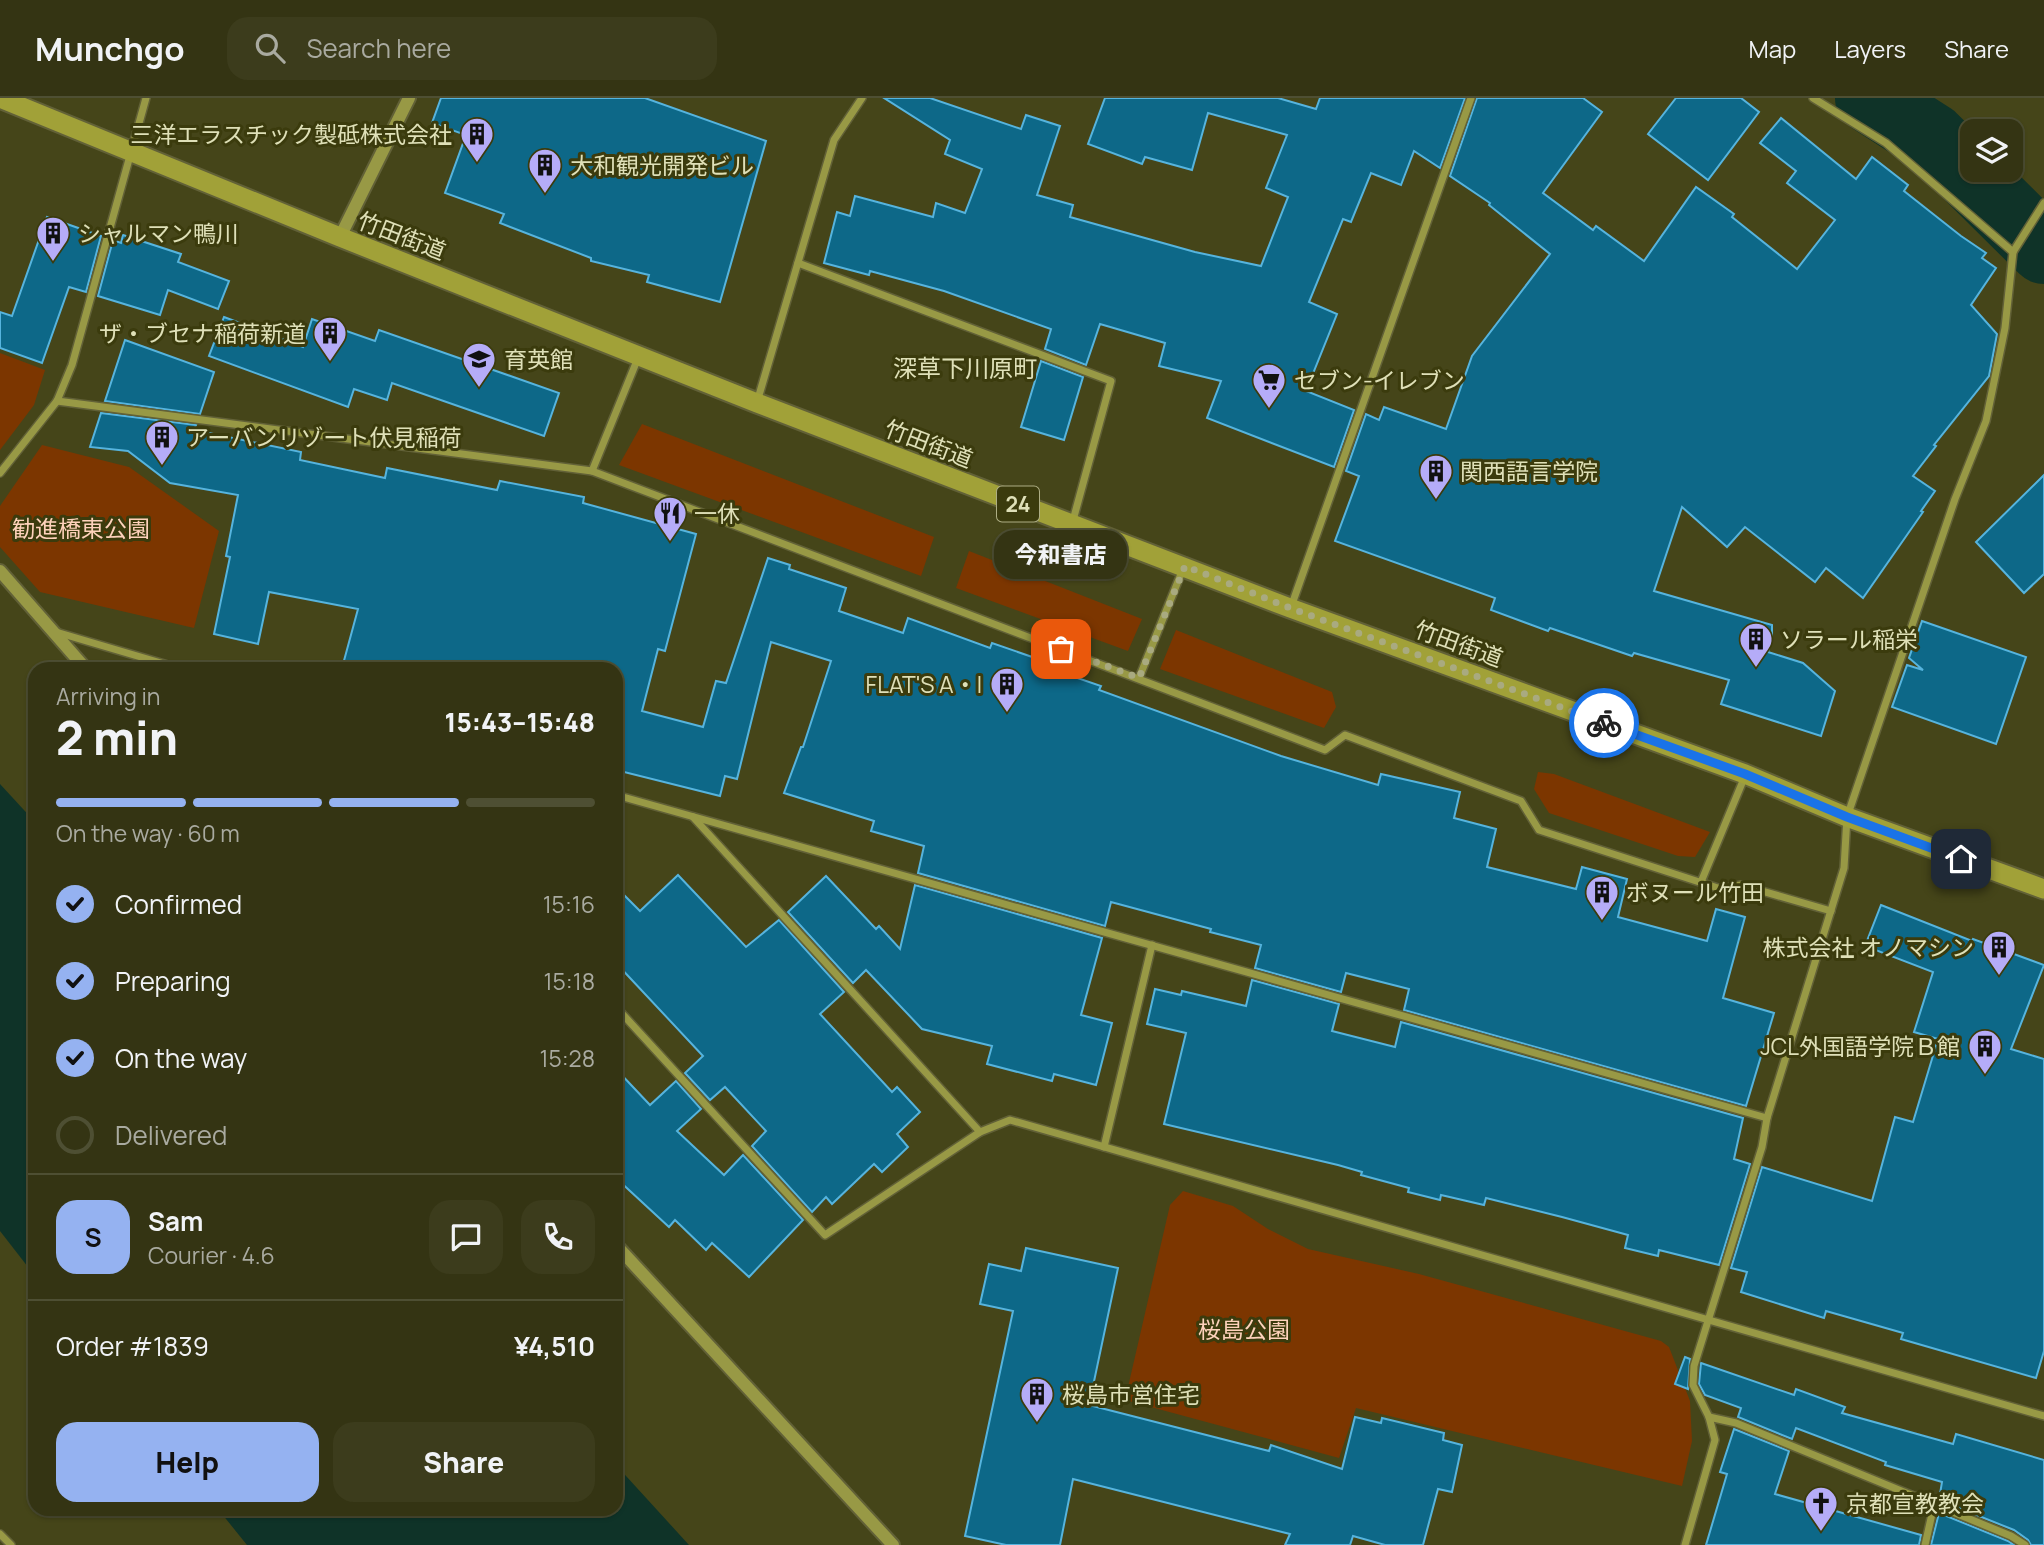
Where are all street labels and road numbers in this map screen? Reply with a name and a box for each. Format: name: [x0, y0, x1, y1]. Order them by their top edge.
street label: 竹田街道: [353, 204, 451, 266]
street label: 竹田街道: [880, 412, 978, 474]
road number: 24: [997, 486, 1039, 522]
street label: 竹田街道: [1410, 612, 1508, 674]

